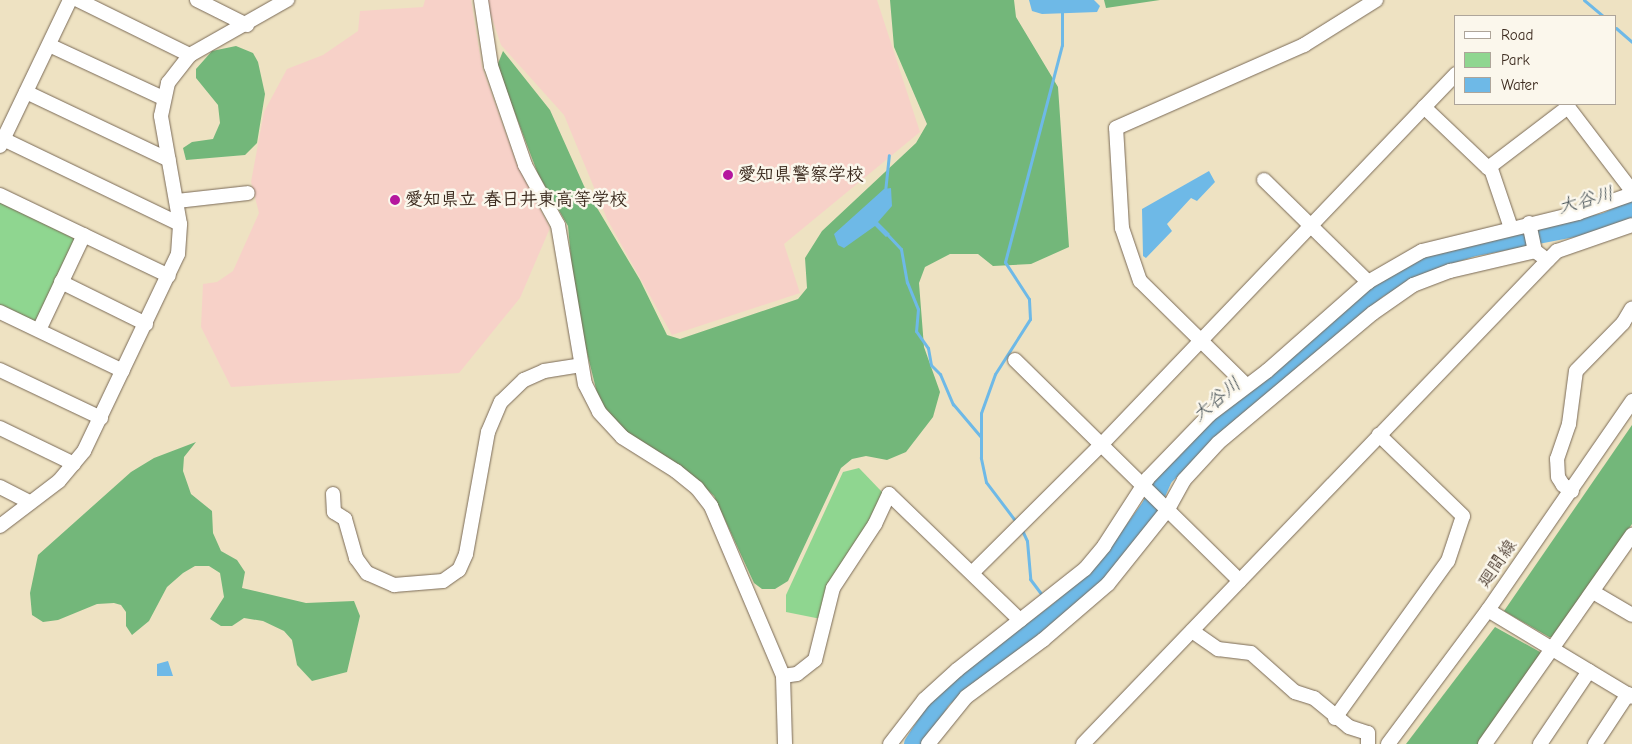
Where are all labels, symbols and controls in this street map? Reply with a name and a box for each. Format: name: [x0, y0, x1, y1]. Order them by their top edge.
legend: [1454, 15, 1617, 105]
text: Road: [1501, 26, 1533, 44]
text: Park: [1501, 51, 1530, 69]
text: Water: [1501, 76, 1538, 94]
place label: 愛知県警察学校: [738, 164, 864, 186]
marker: 愛知県警察学校: [722, 169, 734, 181]
water label: 大谷川: [1556, 183, 1616, 219]
place label: 愛知県立 春日井東高等学校: [405, 189, 627, 211]
marker: 愛知県立 春日井東高等学校: [389, 194, 401, 206]
water label: 大谷川: [1188, 373, 1246, 427]
street label: 廻間線: [1474, 536, 1522, 592]

